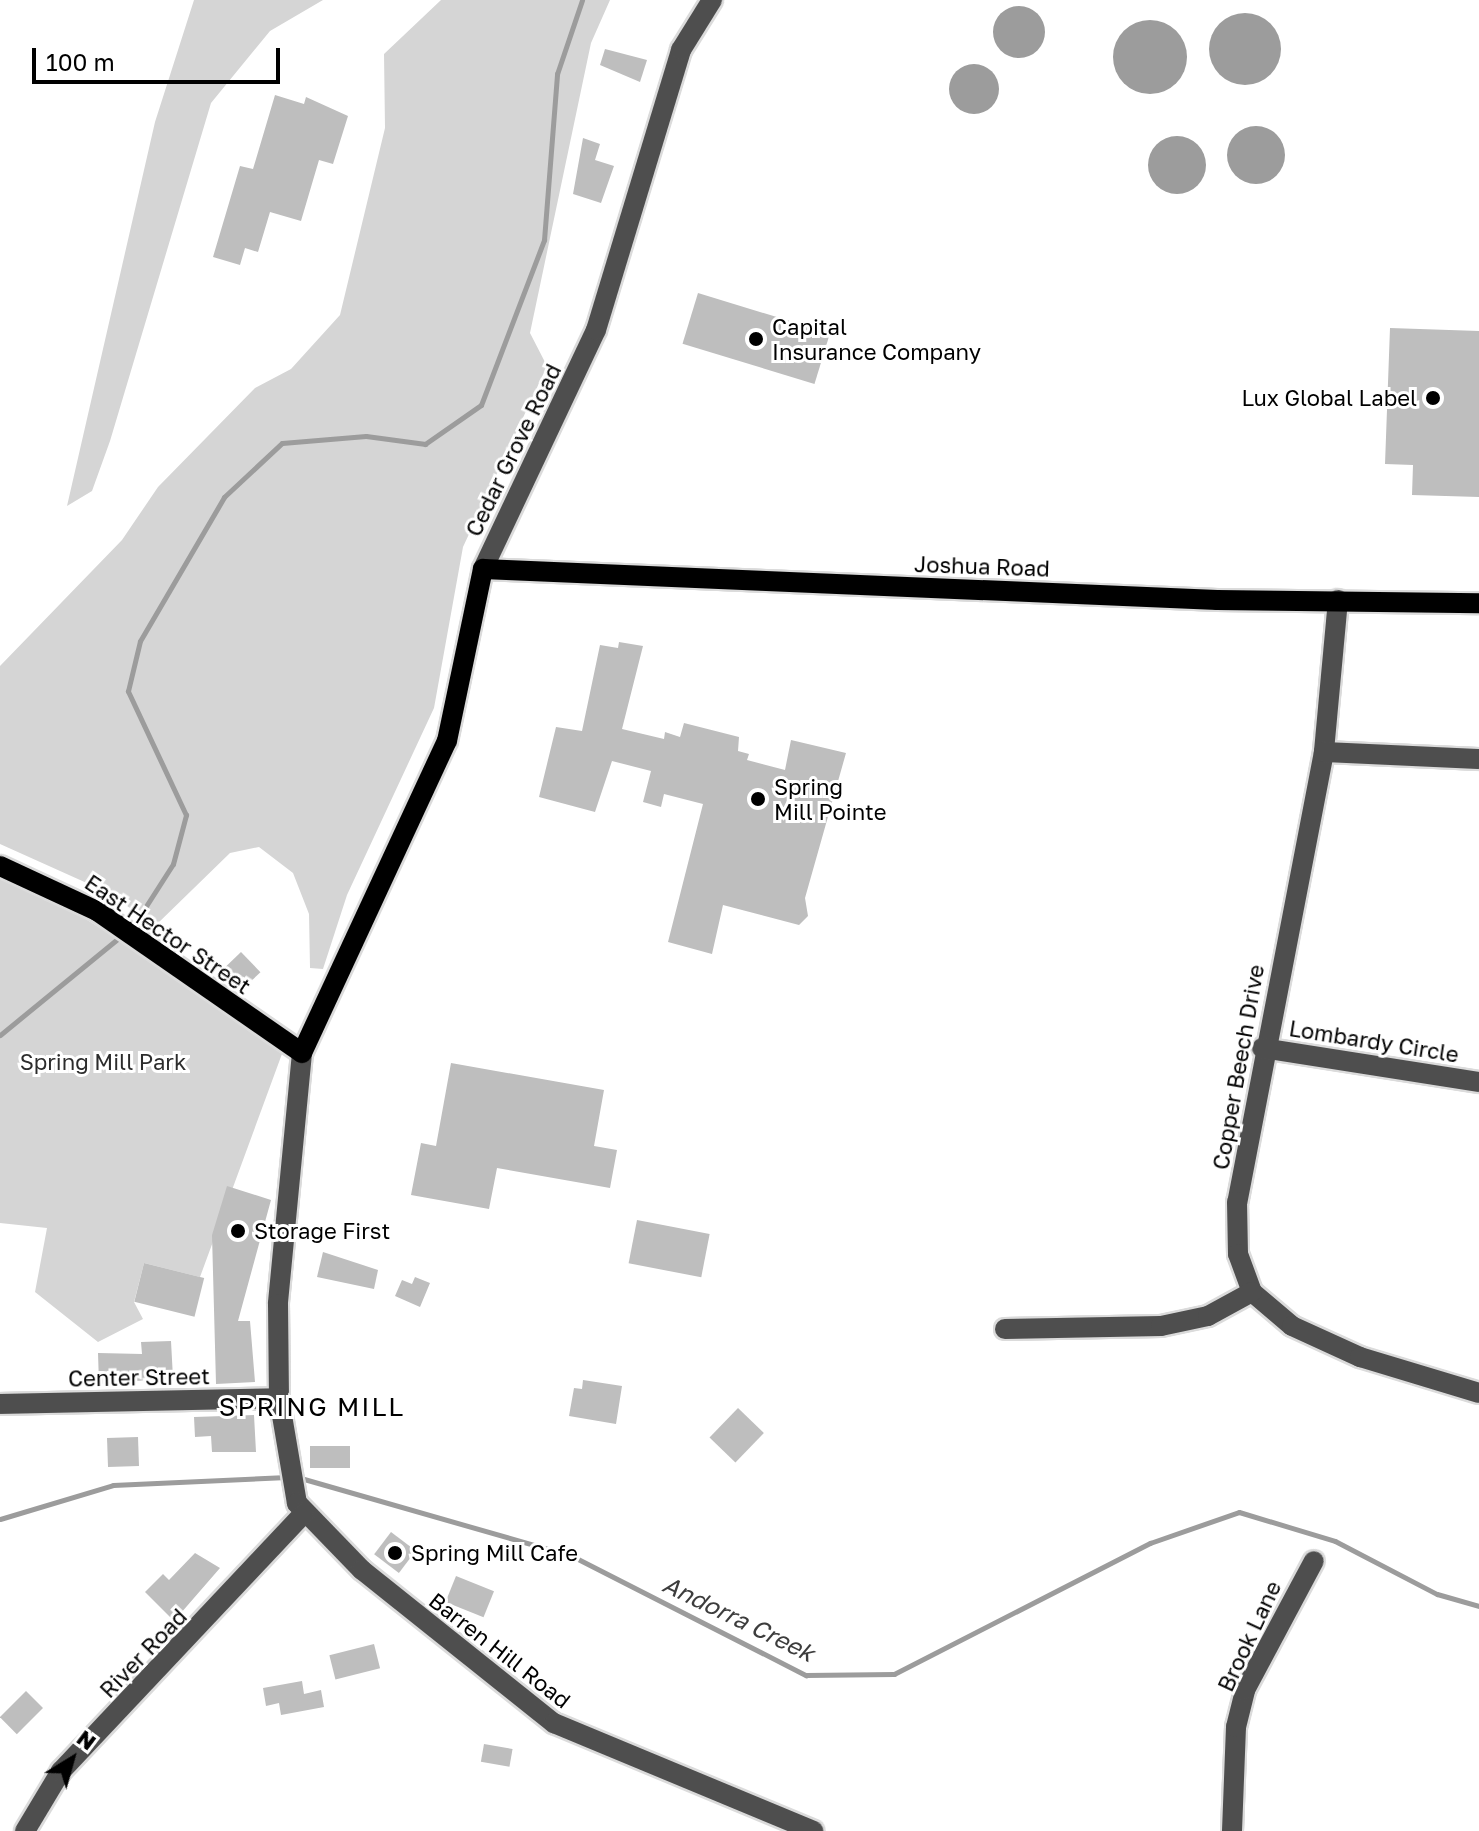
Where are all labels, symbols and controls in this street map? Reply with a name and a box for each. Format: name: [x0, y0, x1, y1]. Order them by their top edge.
scale bar: [36, 32, 284, 82]
text: 100 m: [46, 47, 115, 76]
place label: Capital Insurance Company: [772, 313, 981, 364]
marker: Capital Insurance Company: [747, 330, 765, 348]
street label: Cedar Grove Road: [460, 360, 566, 540]
place label: Lux Global Label: [1241, 385, 1417, 411]
marker: Lux Global Label: [1424, 389, 1442, 407]
street label: Joshua Road: [914, 550, 1050, 582]
place label: Spring Mill Pointe: [774, 773, 887, 824]
marker: Spring Mill Pointe: [749, 790, 767, 808]
street label: East Hector Street: [80, 869, 256, 999]
street label: Copper Beech Drive: [1207, 962, 1269, 1172]
street label: Lombardy Circle: [1287, 1015, 1461, 1067]
park label: Spring Mill Park: [20, 1049, 186, 1075]
place label: Storage First: [254, 1218, 390, 1244]
marker: Storage First: [229, 1222, 247, 1240]
street label: Center Street: [68, 1363, 210, 1391]
district label: SPRING MILL: [219, 1391, 405, 1423]
place label: Spring Mill Cafe: [411, 1540, 578, 1566]
marker: Spring Mill Cafe: [386, 1544, 404, 1562]
water label: Andorra Creek: [659, 1569, 819, 1667]
street label: Brook Lane: [1212, 1577, 1286, 1695]
street label: Barren Hill Road: [424, 1587, 576, 1713]
street label: River Road: [94, 1603, 192, 1703]
north arrow: [32, 1719, 112, 1799]
text: N: [72, 1724, 102, 1755]

